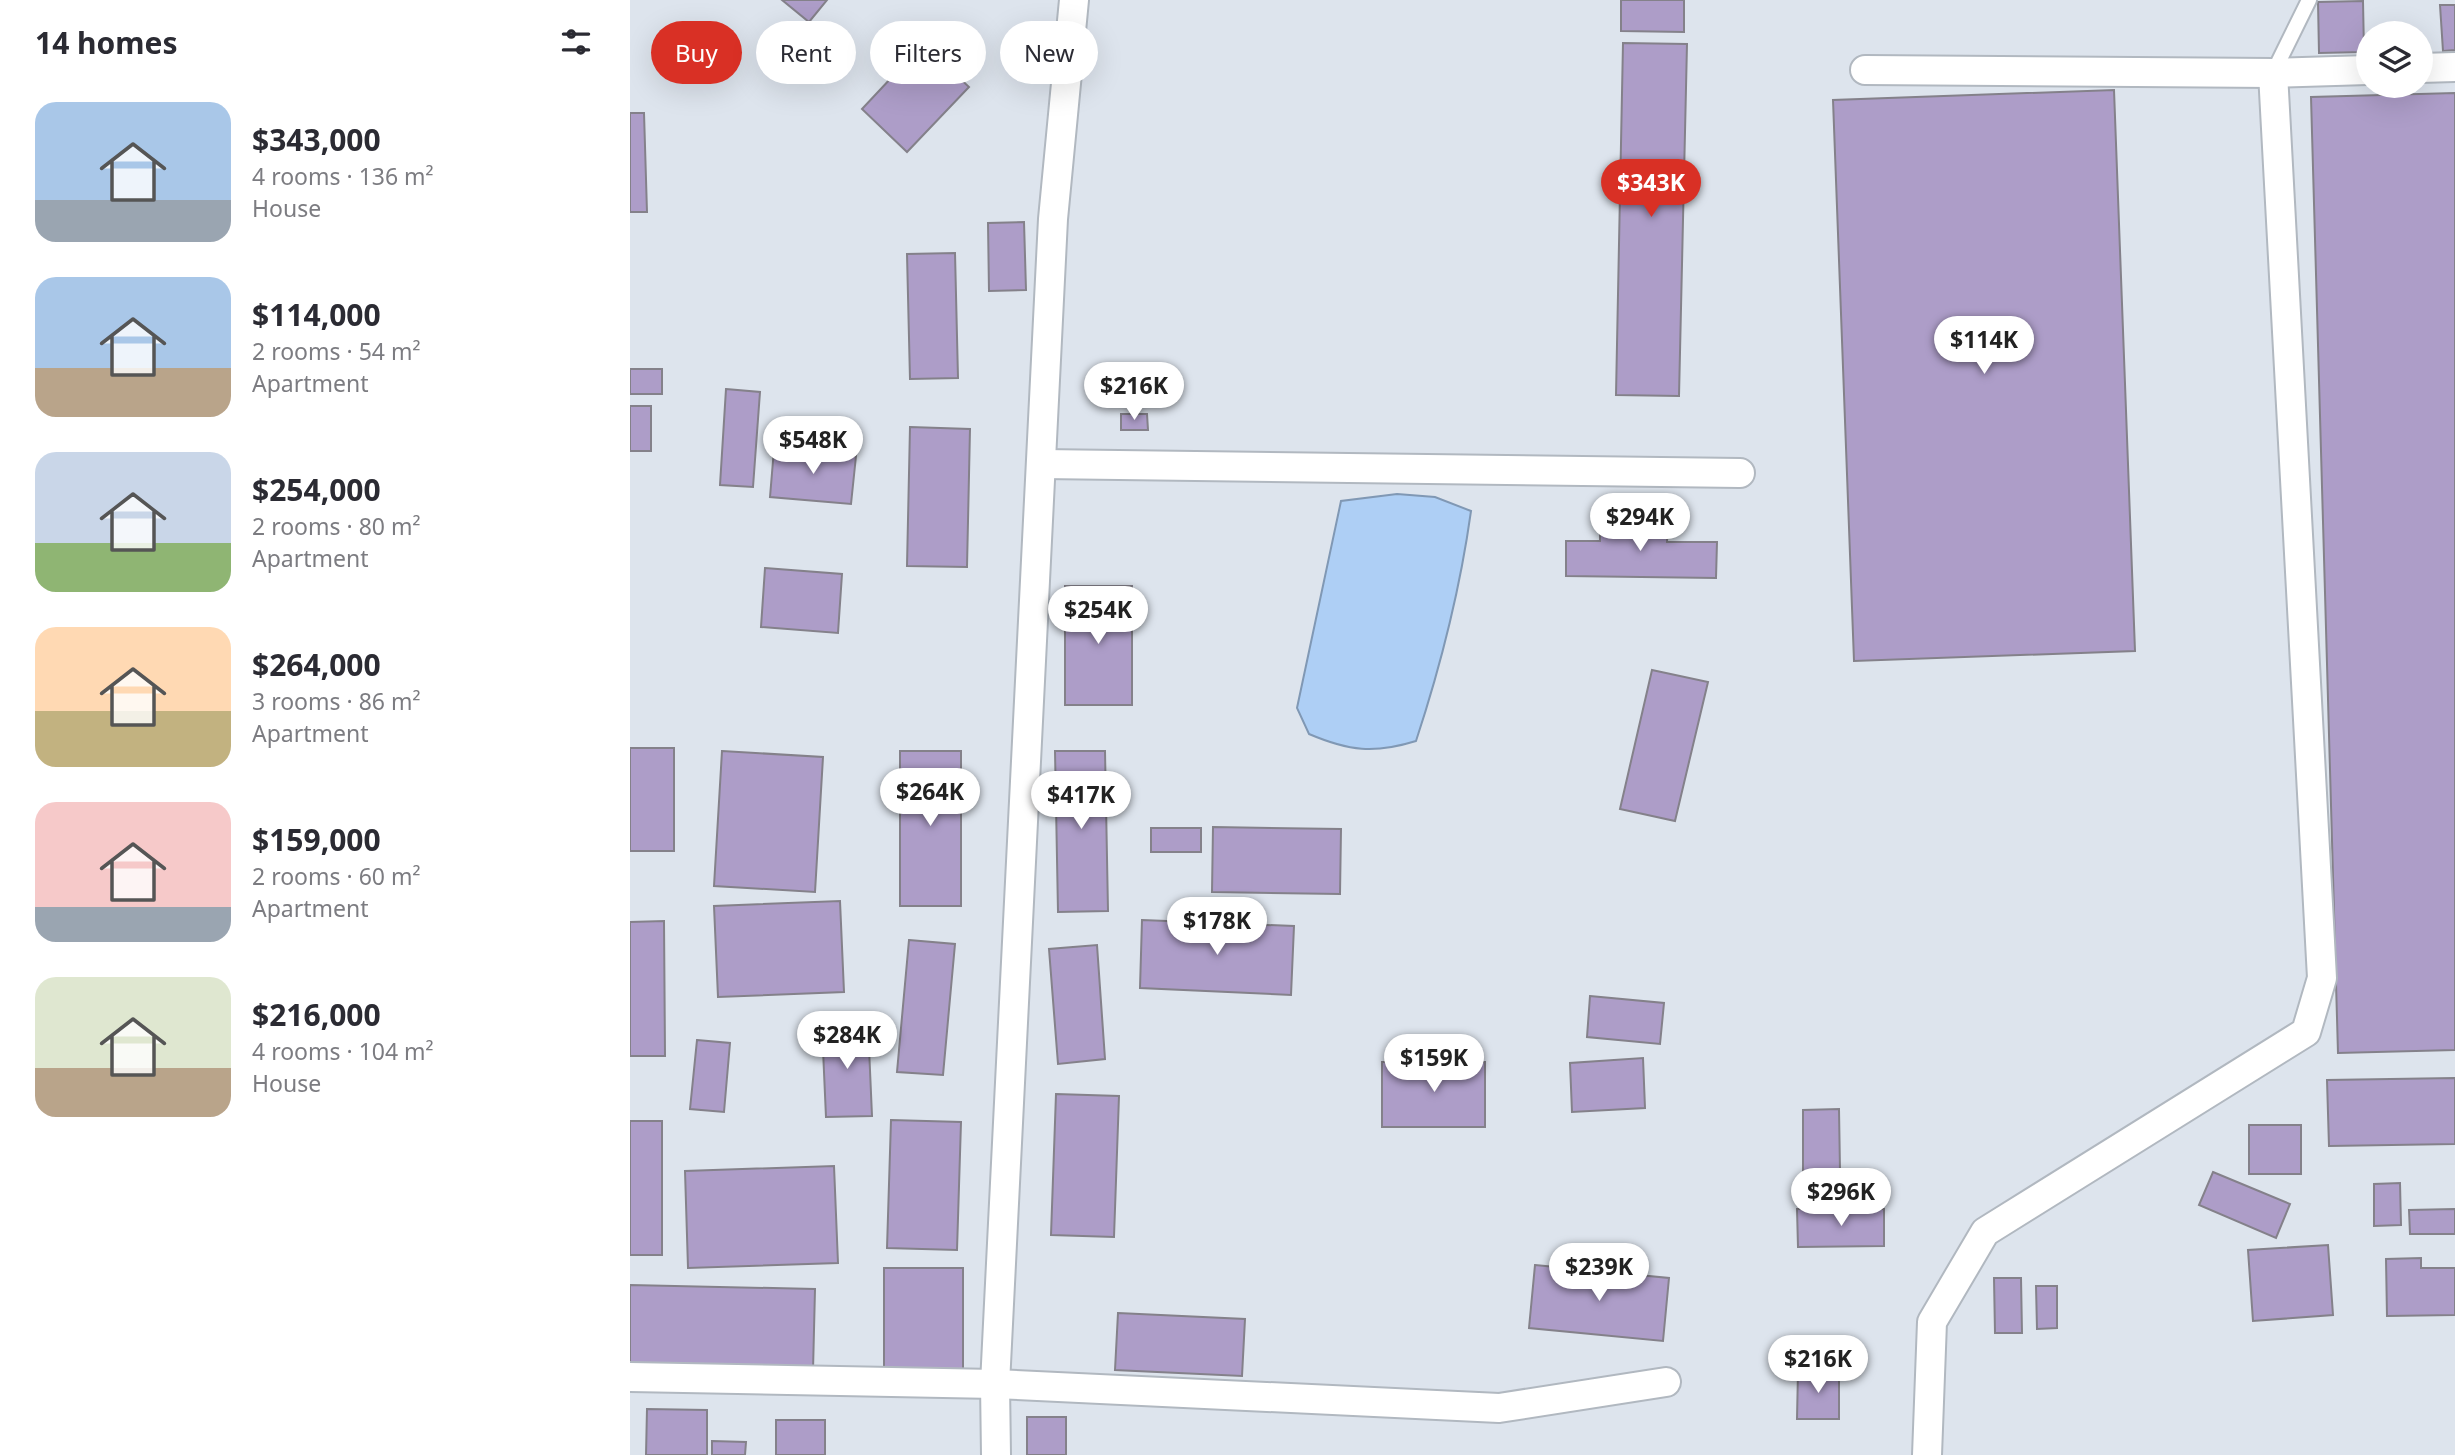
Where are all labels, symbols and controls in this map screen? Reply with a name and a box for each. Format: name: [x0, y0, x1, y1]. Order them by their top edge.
chip: Buy: [651, 21, 742, 84]
chip: Rent: [756, 21, 856, 84]
chip: Filters: [870, 21, 986, 84]
chip: New: [1000, 21, 1098, 84]
map controls: [2356, 21, 2433, 98]
button: layers: [2356, 21, 2433, 98]
text: 14 homes: [35, 22, 178, 63]
icon: filters: [557, 23, 595, 61]
text: $343,000: [252, 119, 381, 160]
icon: home: [91, 130, 175, 214]
text: 4 rooms · 136 m²: [252, 160, 434, 192]
pin: $343K: [1602, 160, 1700, 219]
text: $343K: [1617, 166, 1685, 198]
text: House: [252, 192, 321, 224]
text: $114,000: [252, 294, 381, 335]
icon: home: [91, 305, 175, 389]
pin: $114K: [1935, 316, 2033, 376]
text: $114K: [1950, 323, 2018, 355]
text: 2 rooms · 54 m²: [252, 335, 421, 367]
pin: $216K: [1085, 362, 1183, 422]
text: Apartment: [252, 367, 369, 399]
text: $216K: [1100, 369, 1168, 401]
pin: $548K: [764, 416, 862, 476]
text: $548K: [779, 423, 847, 455]
text: $254,000: [252, 469, 381, 510]
icon: home: [91, 480, 175, 564]
pin: $294K: [1591, 494, 1689, 553]
text: $294K: [1606, 500, 1674, 532]
text: 2 rooms · 80 m²: [252, 510, 421, 542]
text: Apartment: [252, 542, 369, 574]
pin: $254K: [1049, 586, 1147, 646]
text: $254K: [1064, 593, 1132, 625]
text: $264,000: [252, 644, 381, 685]
icon: home: [91, 655, 175, 739]
text: 3 rooms · 86 m²: [252, 685, 421, 717]
text: Apartment: [252, 717, 369, 749]
pin: $264K: [881, 768, 979, 828]
pin: $417K: [1032, 772, 1130, 831]
text: $264K: [896, 775, 964, 807]
text: $417K: [1047, 778, 1115, 810]
text: $159,000: [252, 819, 381, 860]
icon: home: [91, 830, 175, 914]
text: 2 rooms · 60 m²: [252, 860, 421, 892]
text: Apartment: [252, 892, 369, 924]
pin: $178K: [1168, 898, 1266, 957]
text: $178K: [1183, 904, 1251, 936]
text: $216,000: [252, 994, 381, 1035]
icon: home: [91, 1005, 175, 1089]
pin: $284K: [798, 1012, 896, 1071]
text: $284K: [813, 1018, 881, 1050]
pin: $159K: [1385, 1034, 1483, 1094]
text: 4 rooms · 104 m²: [252, 1035, 434, 1067]
text: $159K: [1400, 1041, 1468, 1073]
text: House: [252, 1067, 321, 1099]
pin: $296K: [1792, 1168, 1890, 1228]
text: $296K: [1807, 1175, 1875, 1207]
pin: $239K: [1550, 1244, 1648, 1303]
text: $239K: [1565, 1250, 1633, 1282]
pin: $216K: [1769, 1336, 1867, 1395]
text: $216K: [1784, 1342, 1852, 1374]

